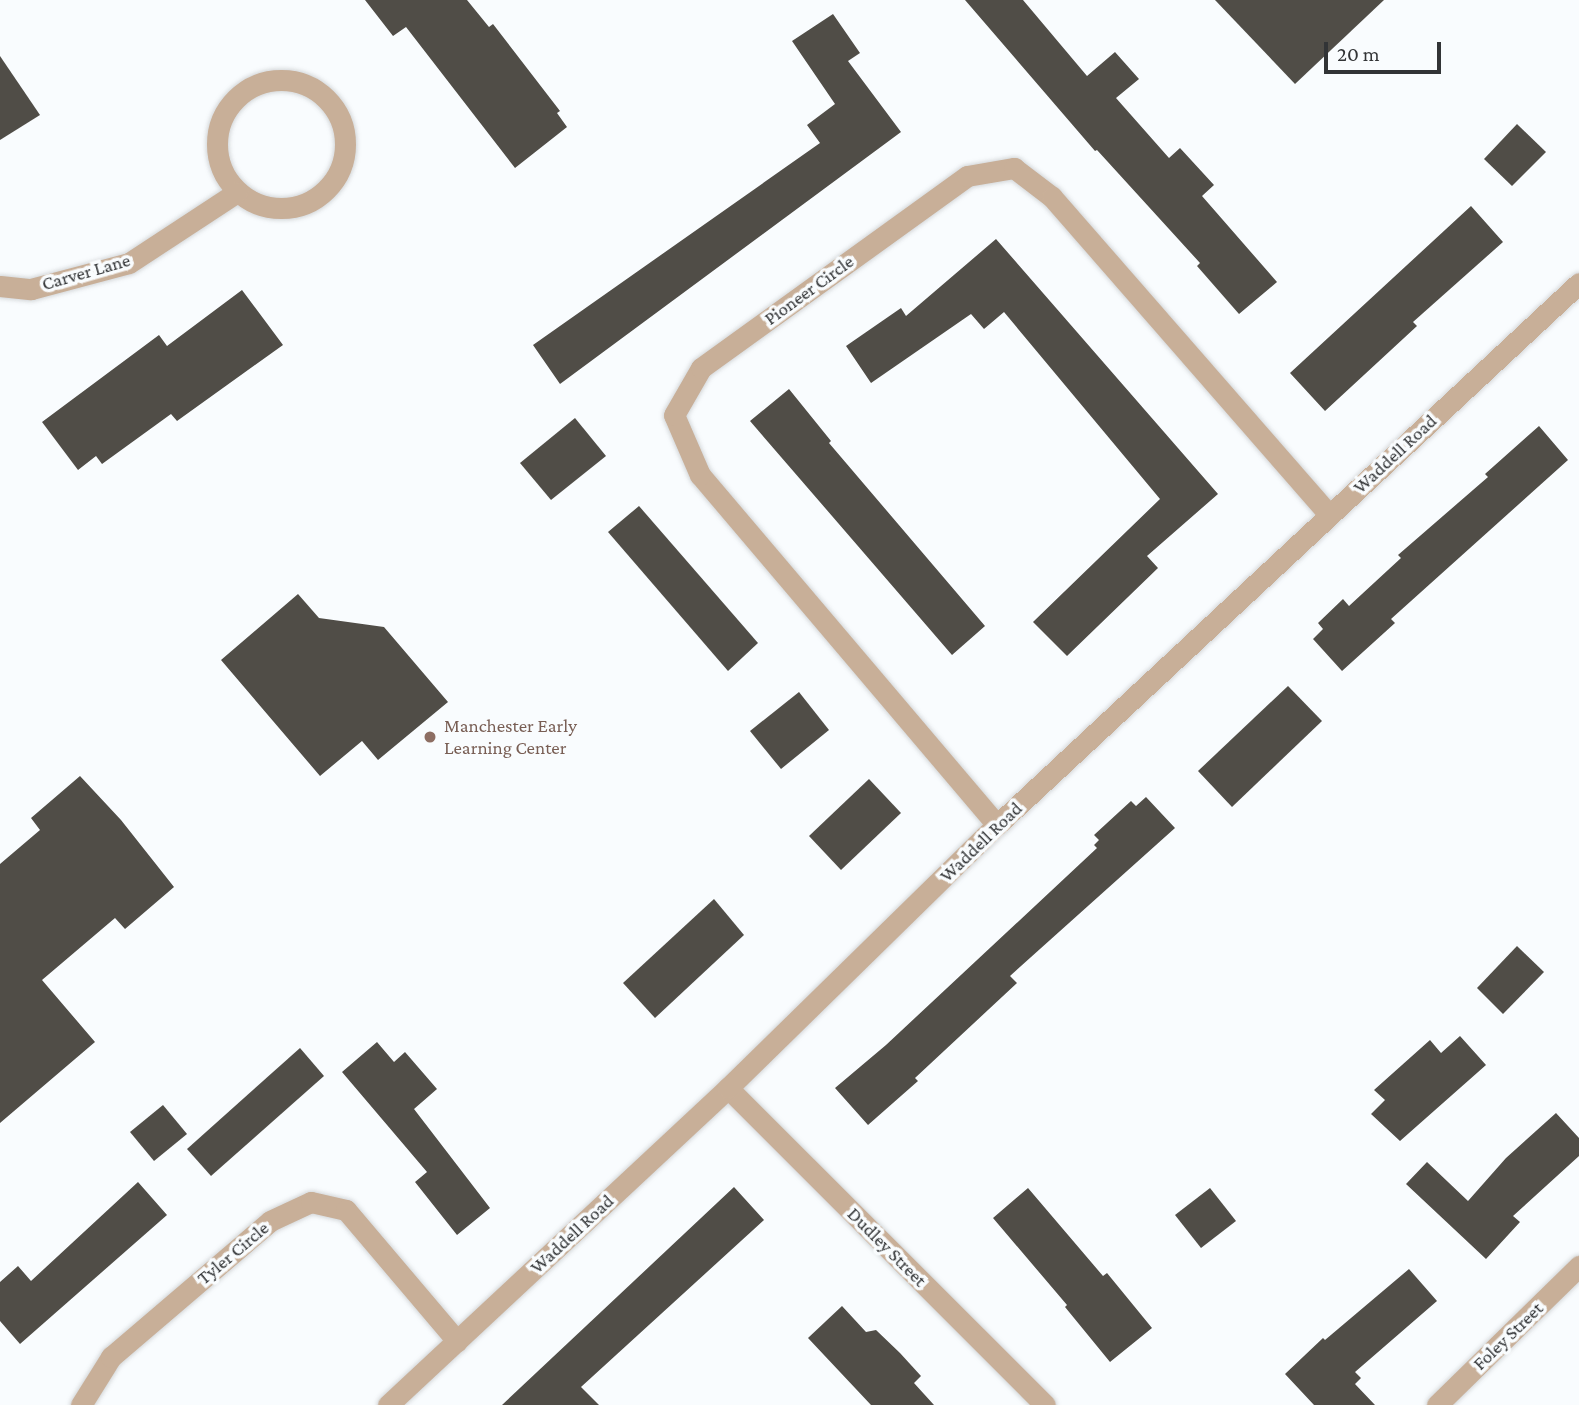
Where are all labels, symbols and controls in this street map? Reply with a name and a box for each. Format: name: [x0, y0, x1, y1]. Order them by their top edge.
scale bar: [1327, 28, 1444, 72]
text: 20 m: [1337, 42, 1380, 66]
street label: Carver Lane: [39, 249, 133, 295]
street label: Pioneer Circle: [760, 250, 858, 330]
street label: Waddell Road: [1349, 410, 1441, 498]
place label: Manchester Early Learning Center: [444, 715, 577, 759]
marker: Manchester Early Learning Center: [422, 729, 438, 745]
street label: Waddell Road: [935, 797, 1027, 887]
street label: Waddell Road: [526, 1190, 618, 1278]
street label: Dudley Street: [843, 1203, 931, 1291]
street label: Tyler Circle: [193, 1216, 273, 1290]
street label: Foley Street: [1468, 1297, 1548, 1375]

